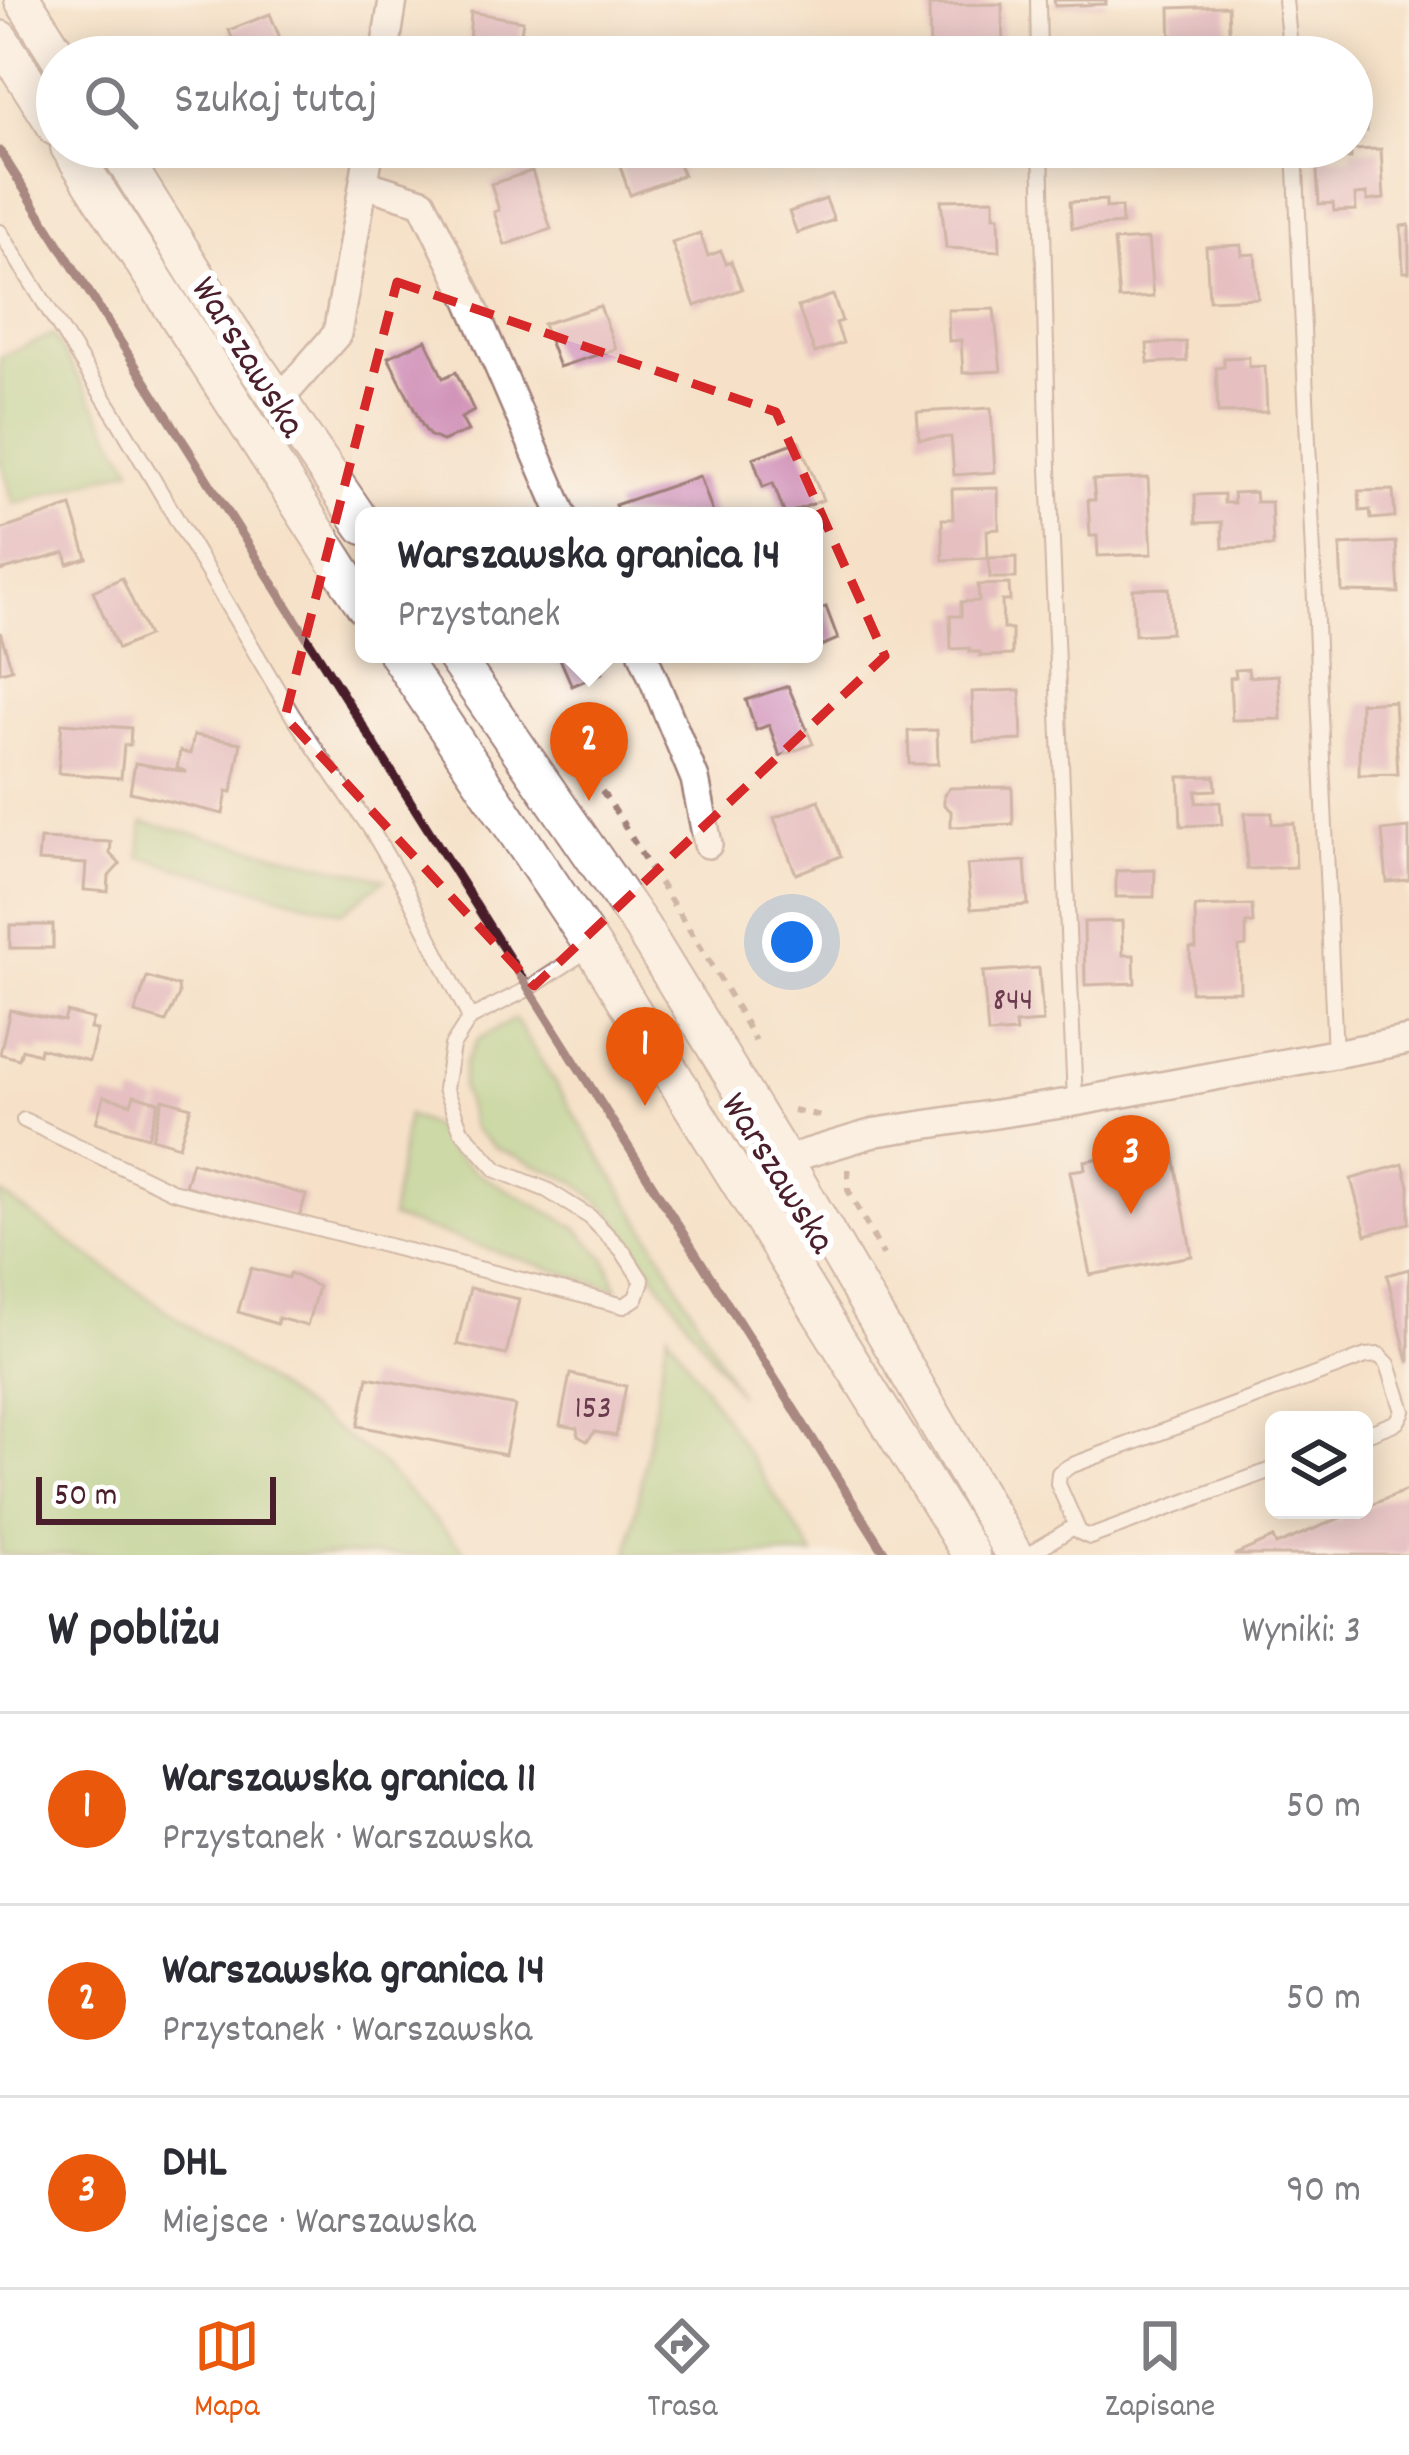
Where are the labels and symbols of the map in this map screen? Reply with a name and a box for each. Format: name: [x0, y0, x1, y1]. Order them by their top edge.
street label: Warszawska: [174, 267, 317, 450]
pin: 2: [550, 702, 628, 801]
your location: [762, 912, 822, 972]
house number: 844: [993, 979, 1033, 1026]
pin: 1: [606, 1007, 684, 1106]
street label: Warszawska: [704, 1083, 847, 1266]
pin: 3: [1092, 1115, 1170, 1214]
house number: 153: [574, 1387, 612, 1434]
scale bar: [36, 1471, 276, 1524]

